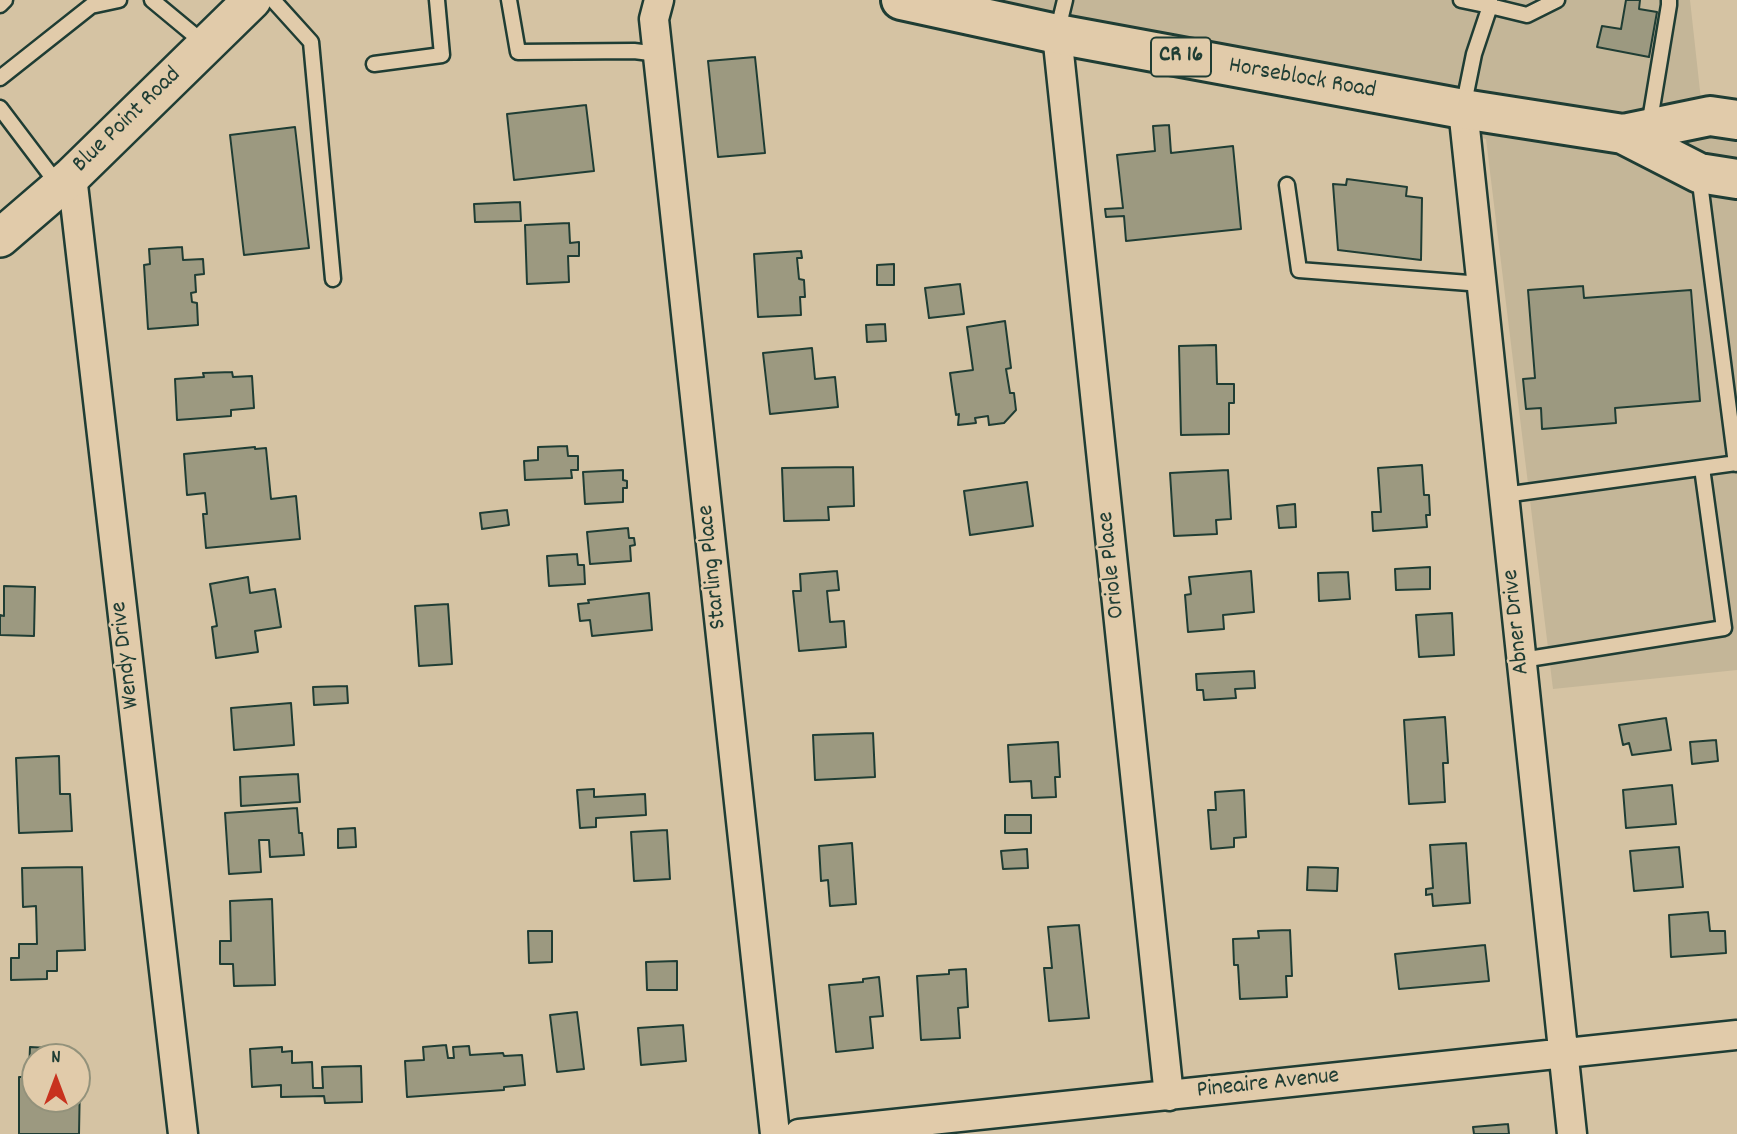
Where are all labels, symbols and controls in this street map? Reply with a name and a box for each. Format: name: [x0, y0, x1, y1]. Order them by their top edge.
road number: CR 16: [1151, 38, 1211, 76]
street label: Horseblock Road: [1226, 53, 1378, 107]
street label: Blue Point Road: [68, 62, 188, 180]
street label: Starling Place: [693, 503, 735, 631]
street label: Oriole Place: [1093, 510, 1133, 620]
street label: Abner Drive: [1498, 568, 1538, 676]
street label: Wendy Drive: [106, 600, 148, 710]
north arrow: [21, 1043, 91, 1113]
text: N: [51, 1045, 61, 1072]
street label: Pineaire Avenue: [1195, 1063, 1341, 1107]

